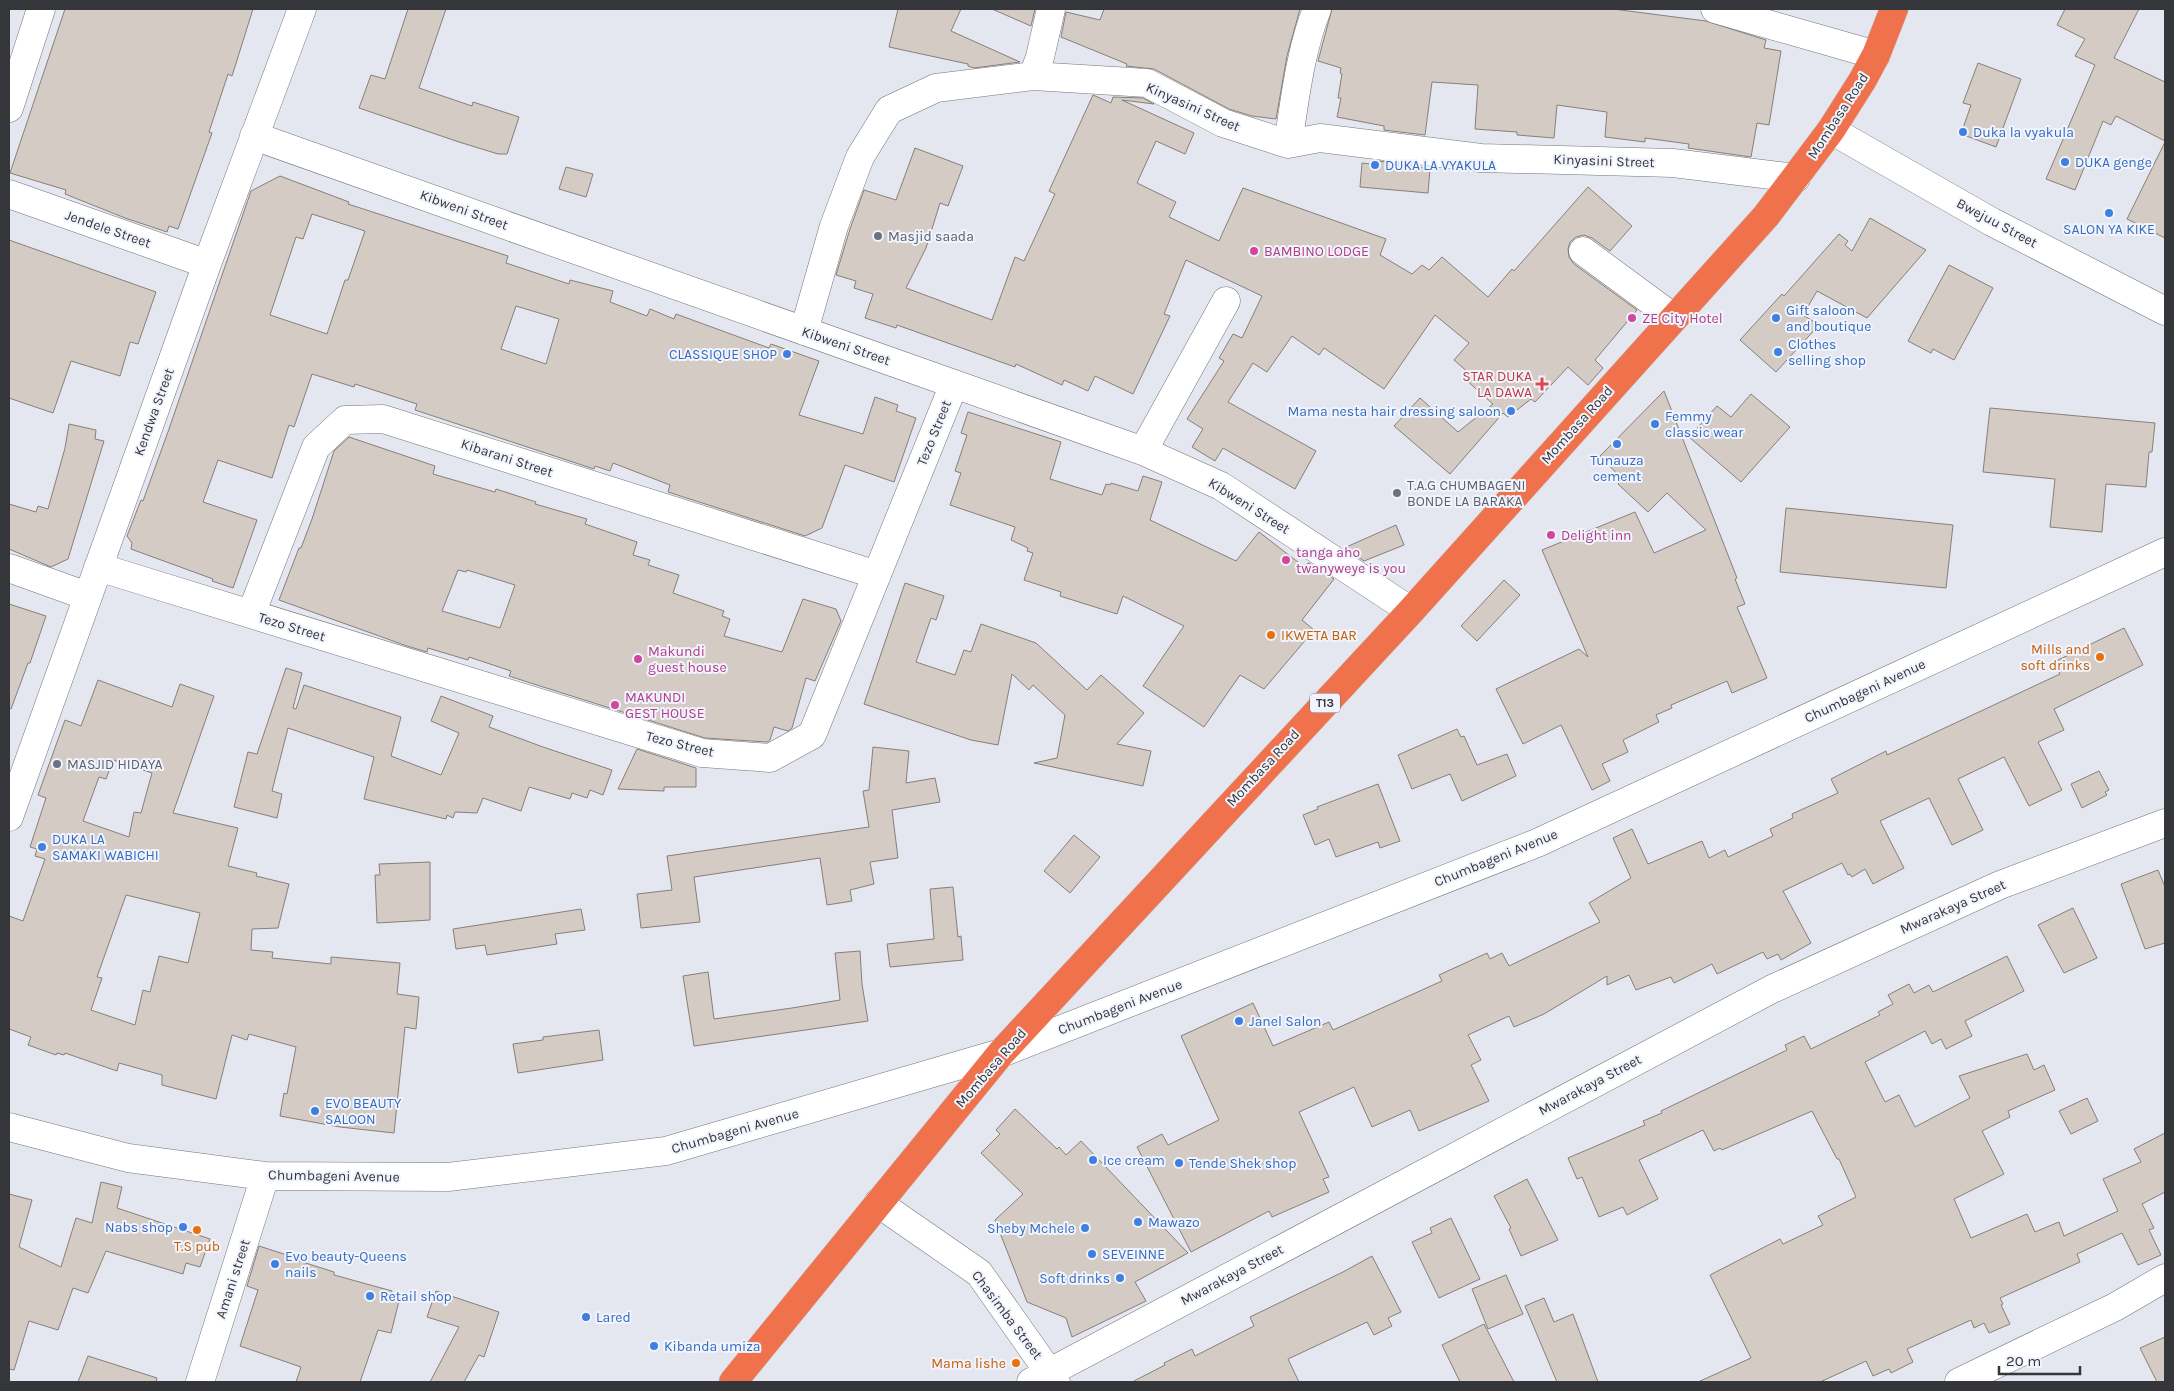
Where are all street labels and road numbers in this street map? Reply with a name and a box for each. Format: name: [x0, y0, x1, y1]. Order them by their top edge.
street label: Mombasa Road: [1804, 70, 1872, 162]
street label: Kinyasini Street: [1143, 79, 1243, 135]
street label: Kinyasini Street: [1553, 151, 1655, 171]
street label: Kibweni Street: [418, 186, 510, 234]
street label: Bwejuu Street: [1954, 195, 2040, 251]
street label: Jendele Street: [63, 206, 153, 252]
street label: Kibweni Street: [799, 323, 893, 369]
street label: Kendwa Street: [130, 366, 178, 458]
street label: Mombasa Road: [1537, 382, 1617, 468]
street label: Tezo Street: [913, 398, 955, 468]
street label: Kibarani Street: [459, 435, 555, 481]
street label: Kibweni Street: [1205, 474, 1293, 538]
street label: Tezo Street: [256, 609, 328, 645]
street label: Chumbageni Avenue: [1802, 655, 1928, 727]
road number: T13: [1310, 694, 1340, 712]
street label: Mombasa Road: [1223, 726, 1303, 810]
street label: Tezo Street: [644, 727, 716, 761]
street label: Chumbageni Avenue: [1432, 825, 1560, 891]
street label: Mwarakaya Street: [1897, 876, 2009, 938]
street label: Chumbageni Avenue: [1055, 975, 1185, 1039]
street label: Mombasa Road: [952, 1025, 1030, 1111]
street label: Mwarakaya Street: [1536, 1051, 1644, 1119]
street label: Chumbageni Avenue: [669, 1105, 801, 1157]
street label: Chumbageni Avenue: [268, 1166, 400, 1186]
street label: Amani street: [212, 1237, 254, 1321]
street label: Mwarakaya Street: [1178, 1241, 1286, 1309]
street label: Chasimba Street: [968, 1267, 1046, 1363]

